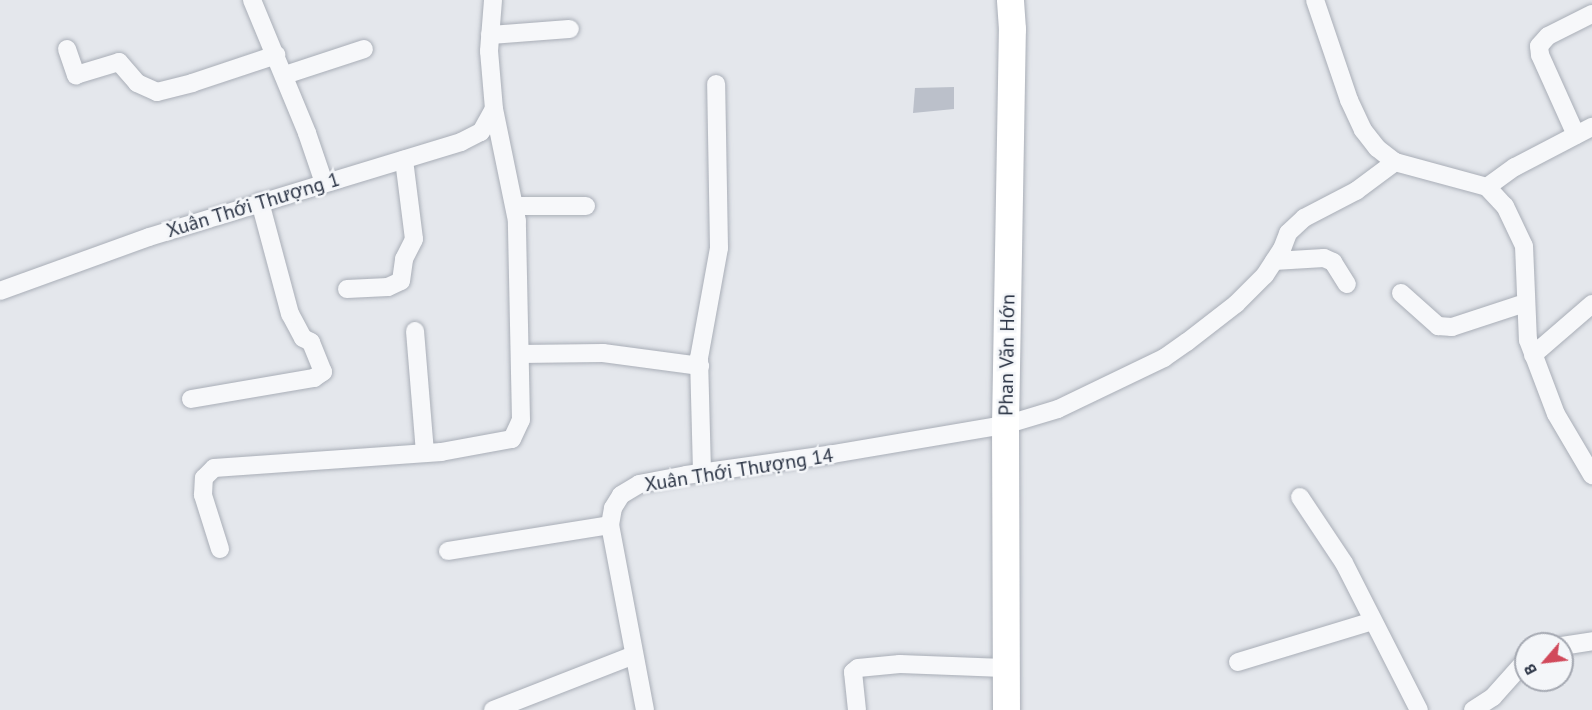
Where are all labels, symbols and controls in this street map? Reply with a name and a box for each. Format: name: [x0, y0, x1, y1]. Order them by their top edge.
street label: Xuân Thới Thượng 1: [163, 167, 343, 243]
street label: Phan Văn Hớn: [994, 294, 1020, 416]
street label: Xuân Thới Thượng 14: [642, 443, 836, 497]
north arrow: [1514, 632, 1574, 692]
text: B: [1519, 661, 1541, 678]

